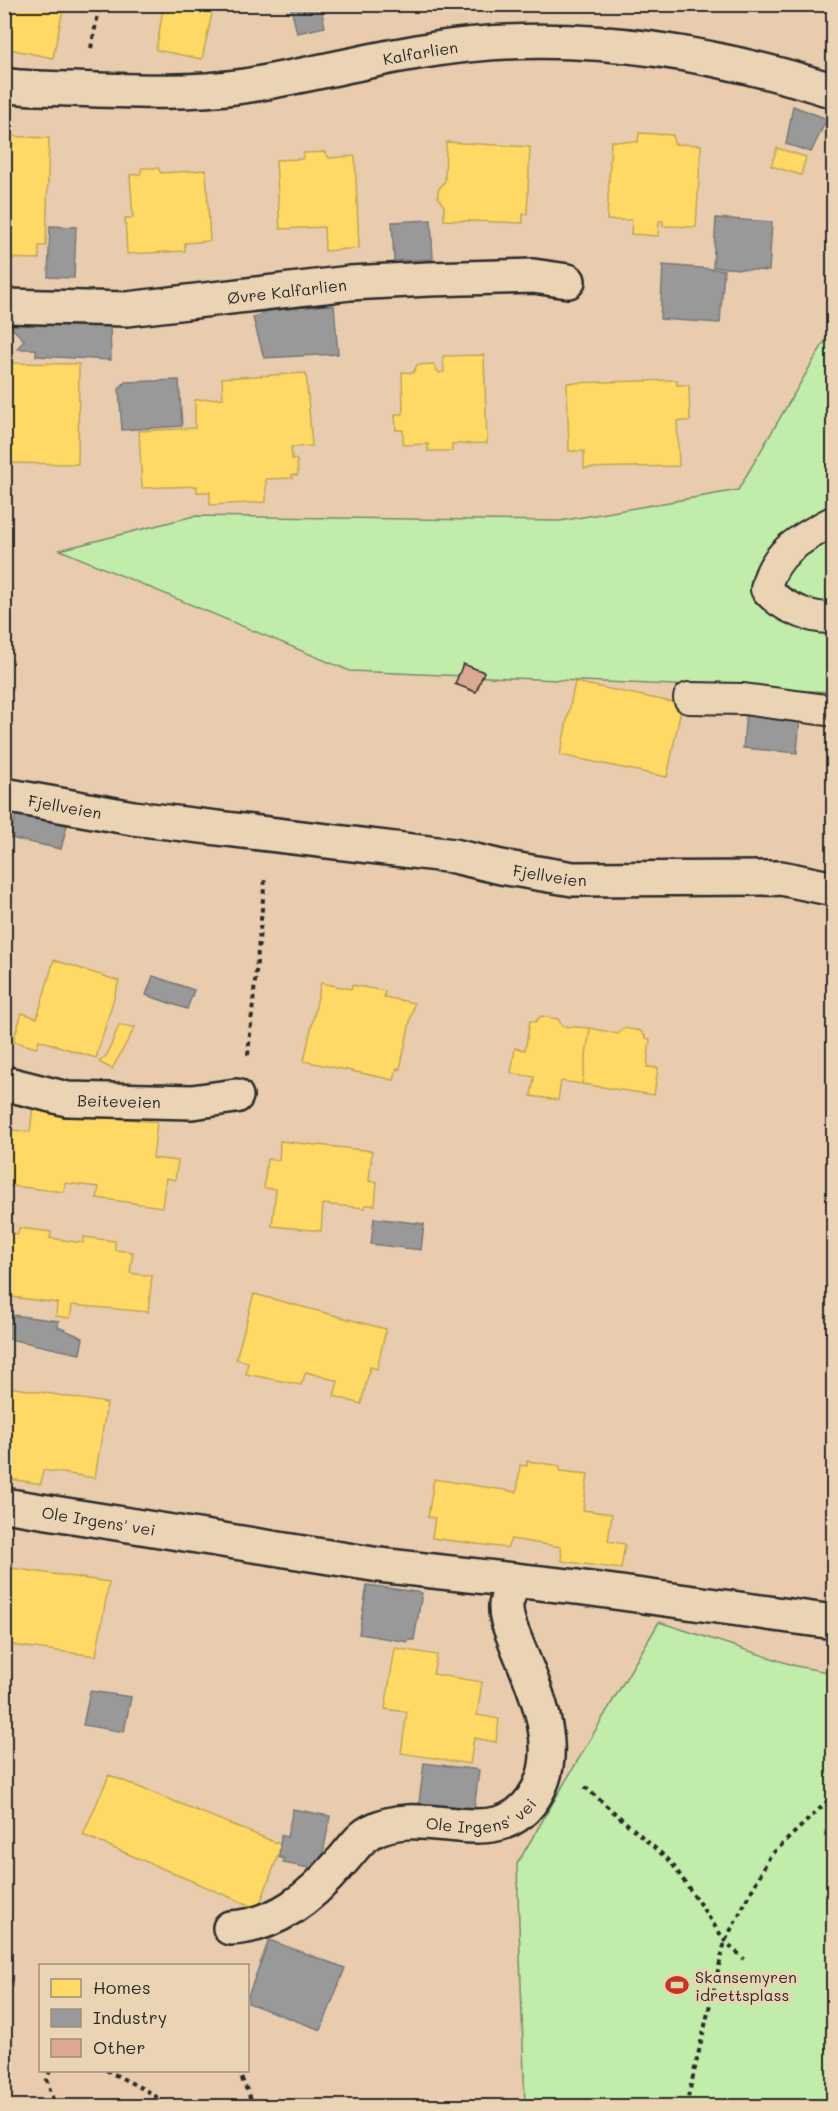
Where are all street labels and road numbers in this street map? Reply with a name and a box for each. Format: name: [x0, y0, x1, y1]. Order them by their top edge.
street label: Kalfarlien: [381, 36, 459, 69]
street label: Øvre Kalfarlien: [226, 273, 348, 308]
street label: Fjellveien: [27, 789, 103, 823]
street label: Fjellveien: [511, 859, 587, 890]
street label: Beiteveien: [77, 1089, 161, 1112]
street label: Ole Irgens' vei: [41, 1501, 157, 1540]
street label: Ole Irgens' vei: [425, 1794, 540, 1837]

